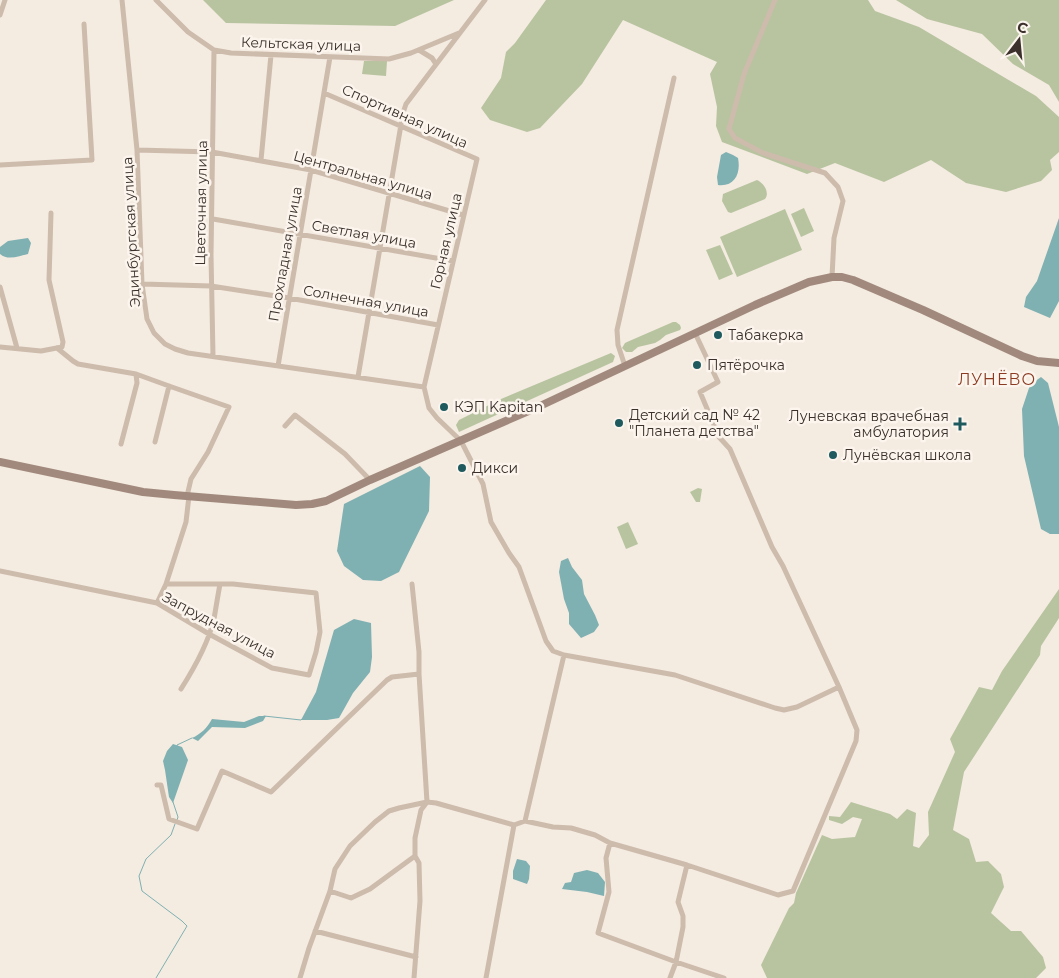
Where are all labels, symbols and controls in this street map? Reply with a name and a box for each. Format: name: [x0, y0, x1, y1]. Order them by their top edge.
north arrow: [994, 15, 1044, 65]
text: С: [1015, 17, 1030, 38]
street label: Кельтская улица: [241, 33, 361, 55]
street label: Спортивная улица: [339, 80, 471, 152]
street label: Цветочная улица: [191, 140, 211, 266]
street label: Центральная улица: [291, 147, 435, 203]
street label: Эдинбургская улица: [118, 156, 144, 308]
street label: Прохладная улица: [264, 185, 306, 323]
street label: Горная улица: [426, 191, 466, 291]
street label: Светлая улица: [310, 216, 418, 252]
street label: Солнечная улица: [302, 281, 430, 321]
place label: Табакерка: [728, 326, 804, 344]
marker: Табакерка: [712, 329, 724, 341]
place label: Пятёрочка: [707, 356, 785, 374]
marker: Пятёрочка: [691, 359, 703, 371]
district label: ЛУНЁВО: [958, 369, 1036, 389]
place label: КЭП Kapitan: [454, 398, 543, 416]
marker: КЭП Kapitan: [438, 401, 450, 413]
place label: Детский сад № 42 "Планета детства": [629, 406, 760, 440]
place label: Луневская врачебная амбулатория: [789, 407, 949, 441]
marker: Детский сад № 42 "Планета детства": [613, 417, 625, 429]
marker: Луневская врачебная амбулатория: [953, 417, 967, 431]
place label: Лунёвская школа: [843, 446, 971, 464]
marker: Лунёвская школа: [827, 449, 839, 461]
place label: Дикси: [472, 459, 518, 477]
marker: Дикси: [456, 462, 468, 474]
street label: Запрудная улица: [159, 588, 279, 662]

